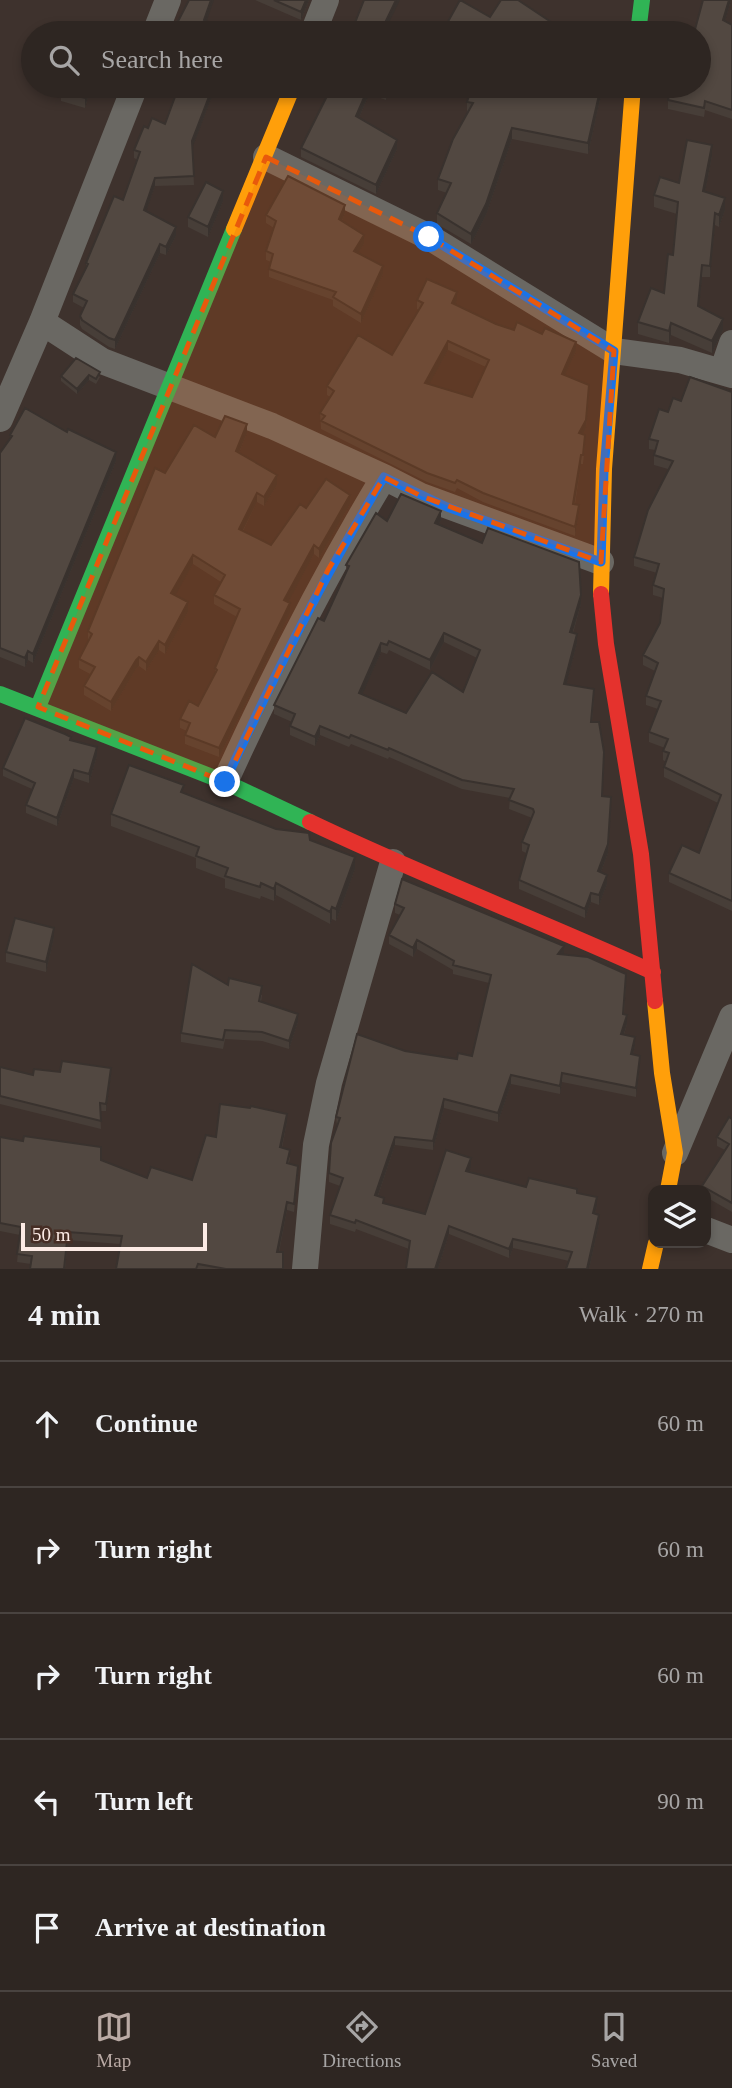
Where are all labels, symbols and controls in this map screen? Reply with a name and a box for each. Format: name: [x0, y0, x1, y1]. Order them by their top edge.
search box: [21, 21, 711, 98]
icon: search: [45, 41, 83, 79]
text: Search here: [101, 45, 223, 74]
route start: [413, 221, 444, 252]
route end: [209, 766, 240, 797]
map controls: [648, 1185, 711, 1248]
button: layers: [648, 1185, 711, 1248]
scale bar: [21, 1220, 206, 1252]
text: 50 m: [32, 1224, 71, 1245]
text: 4 min: [28, 1298, 101, 1331]
text: Walk · 270 m: [579, 1302, 704, 1327]
icon: ahead: [28, 1405, 66, 1443]
text: Continue: [95, 1409, 198, 1438]
text: 60 m: [657, 1411, 704, 1436]
icon: right: [28, 1531, 66, 1569]
text: Turn right: [95, 1535, 212, 1564]
text: 60 m: [657, 1537, 704, 1562]
icon: right: [28, 1657, 66, 1695]
text: Turn right: [95, 1661, 212, 1690]
text: 60 m: [657, 1663, 704, 1688]
icon: left: [28, 1783, 66, 1821]
text: Turn left: [95, 1787, 193, 1816]
text: 90 m: [657, 1789, 704, 1814]
icon: arrive: [28, 1909, 66, 1947]
text: Arrive at destination: [95, 1913, 326, 1942]
tab: Map: [95, 2008, 133, 2072]
tab: Directions: [322, 2008, 401, 2072]
tab: Saved: [591, 2008, 637, 2072]

